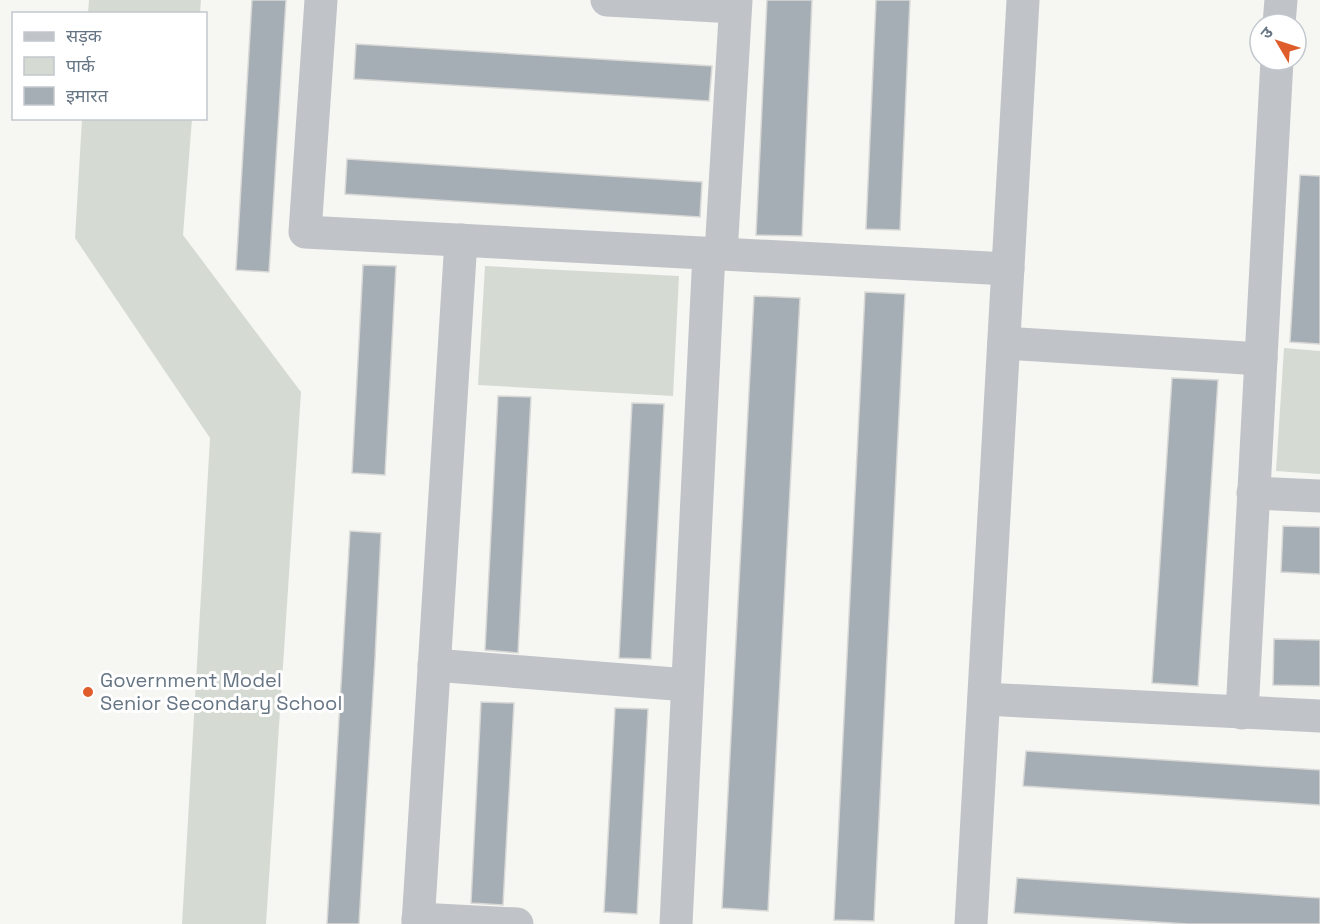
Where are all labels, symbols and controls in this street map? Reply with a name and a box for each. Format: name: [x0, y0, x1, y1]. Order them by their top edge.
legend: [12, 12, 207, 120]
north arrow: [1248, 12, 1308, 72]
text: उ: [1256, 22, 1278, 43]
text: सड़क: [66, 24, 103, 47]
text: पार्क: [66, 54, 96, 77]
text: इमारत: [66, 84, 109, 107]
place label: Government Model Senior Secondary School: [100, 667, 342, 716]
marker: Government Model Senior Secondary School: [81, 685, 95, 699]

